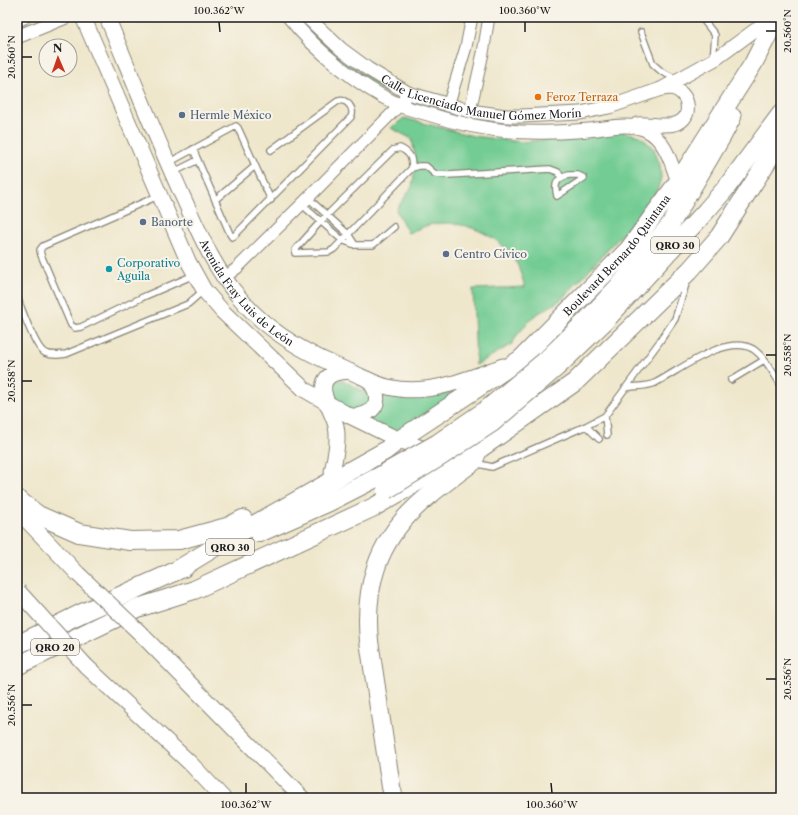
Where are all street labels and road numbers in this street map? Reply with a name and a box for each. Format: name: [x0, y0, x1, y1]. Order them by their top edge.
street label: Calle Licenciado Manuel Gómez Morín: [378, 71, 582, 123]
street label: Boulevard Bernardo Quintana: [560, 192, 674, 319]
street label: Avenida Fray Luis de León: [196, 236, 296, 349]
road number: QRO 30: [651, 237, 699, 253]
road number: QRO 30: [206, 539, 254, 555]
road number: QRO 20: [31, 639, 79, 655]

